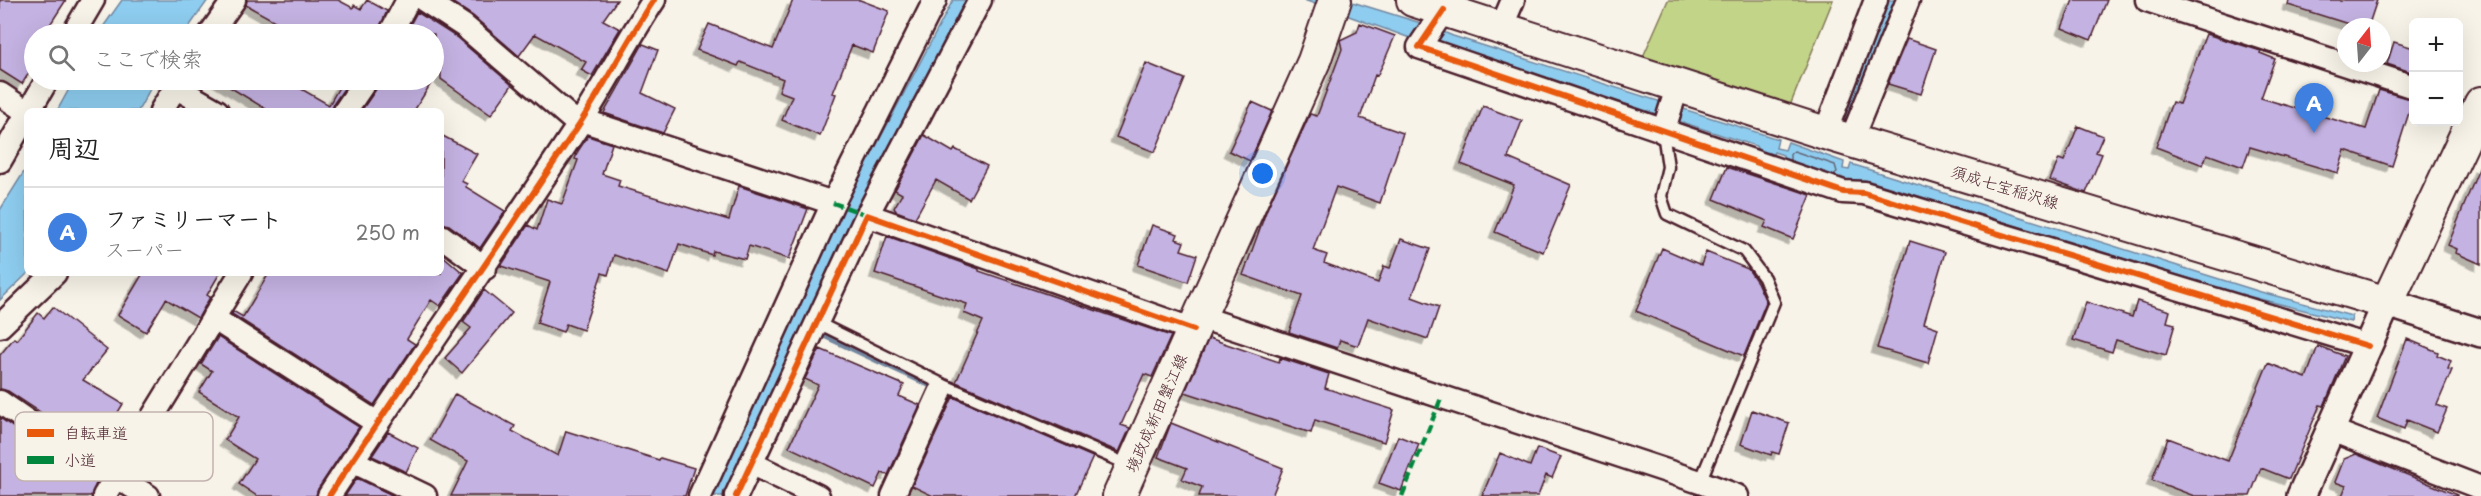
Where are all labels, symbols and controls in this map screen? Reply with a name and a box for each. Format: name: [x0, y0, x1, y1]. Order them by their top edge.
north arrow: [2337, 18, 2391, 72]
map controls: [2409, 18, 2463, 126]
button: +: [2409, 18, 2463, 72]
search box: [24, 24, 444, 90]
icon: search: [45, 41, 78, 74]
text: ここで検索: [93, 41, 203, 74]
button: −: [2409, 72, 2463, 126]
pin: A: [2294, 84, 2334, 133]
text: 周辺: [48, 128, 100, 167]
street label: 須成七宝稲沢線: [1948, 158, 2062, 214]
your location: [1248, 159, 1277, 188]
text: ファミリーマート: [105, 201, 282, 234]
text: A: [60, 217, 75, 247]
text: 250 m: [356, 217, 420, 247]
text: スーパー: [105, 234, 184, 264]
street label: 境政成新田蟹江線: [1118, 349, 1192, 476]
legend: [15, 412, 213, 481]
text: 自転車道: [64, 420, 128, 444]
text: 小道: [64, 447, 96, 471]

